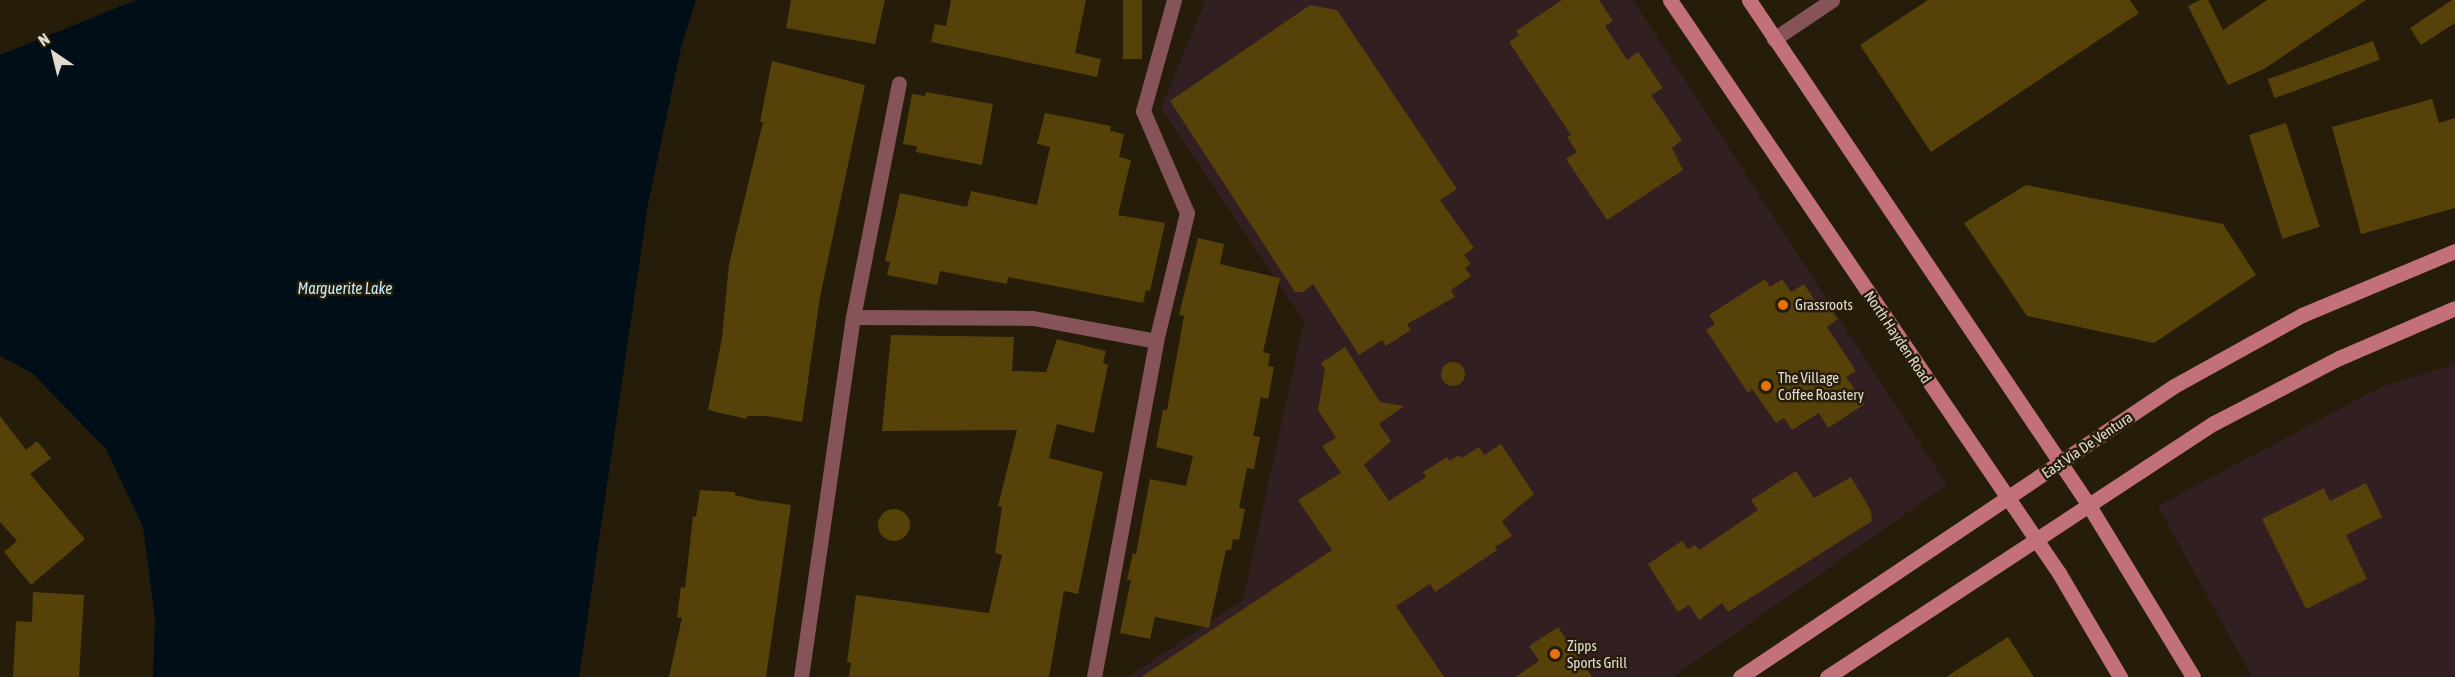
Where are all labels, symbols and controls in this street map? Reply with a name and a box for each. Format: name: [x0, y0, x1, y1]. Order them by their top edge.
north arrow: [24, 24, 84, 84]
text: N: [35, 29, 53, 49]
water label: Marguerite Lake: [298, 278, 392, 298]
street label: North Hayden Road: [1861, 287, 1935, 387]
place label: Grassroots: [1795, 296, 1853, 314]
marker: Grassroots: [1776, 298, 1790, 312]
place label: The Village Coffee Roastery: [1778, 368, 1864, 403]
marker: The Village Coffee Roastery: [1759, 379, 1773, 393]
street label: East Via De Ventura: [2038, 408, 2136, 482]
place label: Zipps Sports Grill: [1567, 636, 1627, 671]
marker: Zipps Sports Grill: [1548, 647, 1562, 661]

